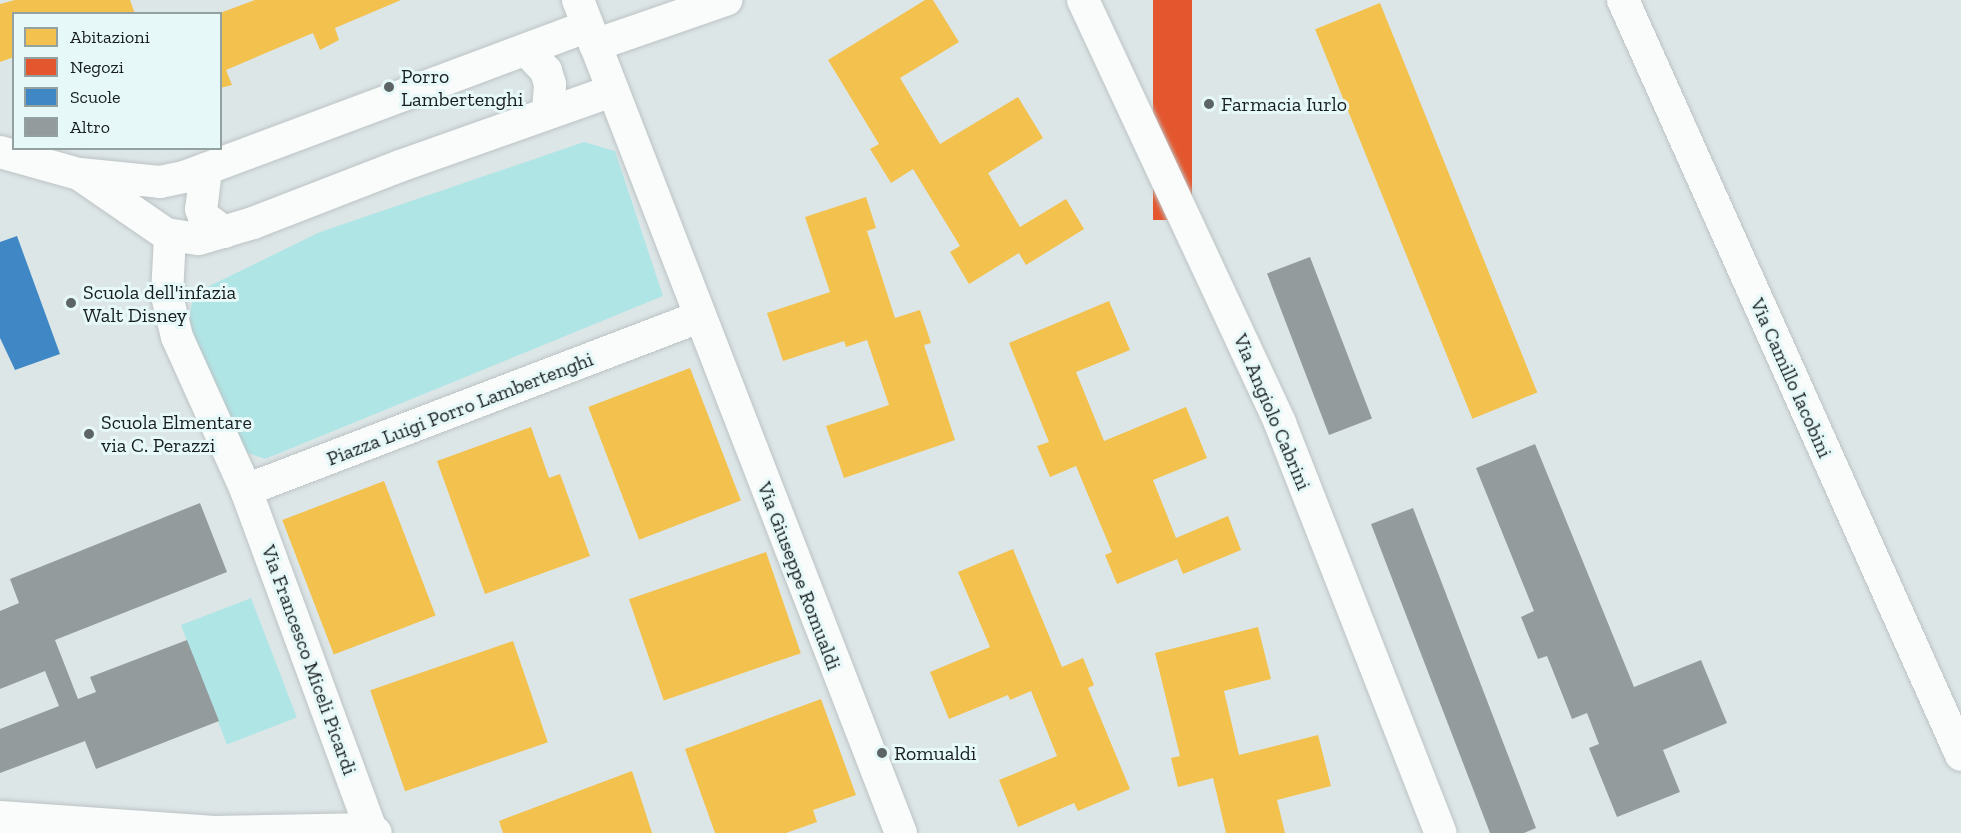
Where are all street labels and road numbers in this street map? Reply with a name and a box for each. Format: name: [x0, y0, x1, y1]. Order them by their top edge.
street label: Via Camillo Iacobini: [1745, 295, 1837, 461]
street label: Via Angiolo Cabrini: [1228, 330, 1316, 494]
street label: Piazza Luigi Porro Lambertenghi: [323, 347, 597, 471]
street label: Via Giuseppe Romualdi: [752, 479, 846, 673]
street label: Via Francesco Miceli Picardi: [256, 542, 362, 778]

